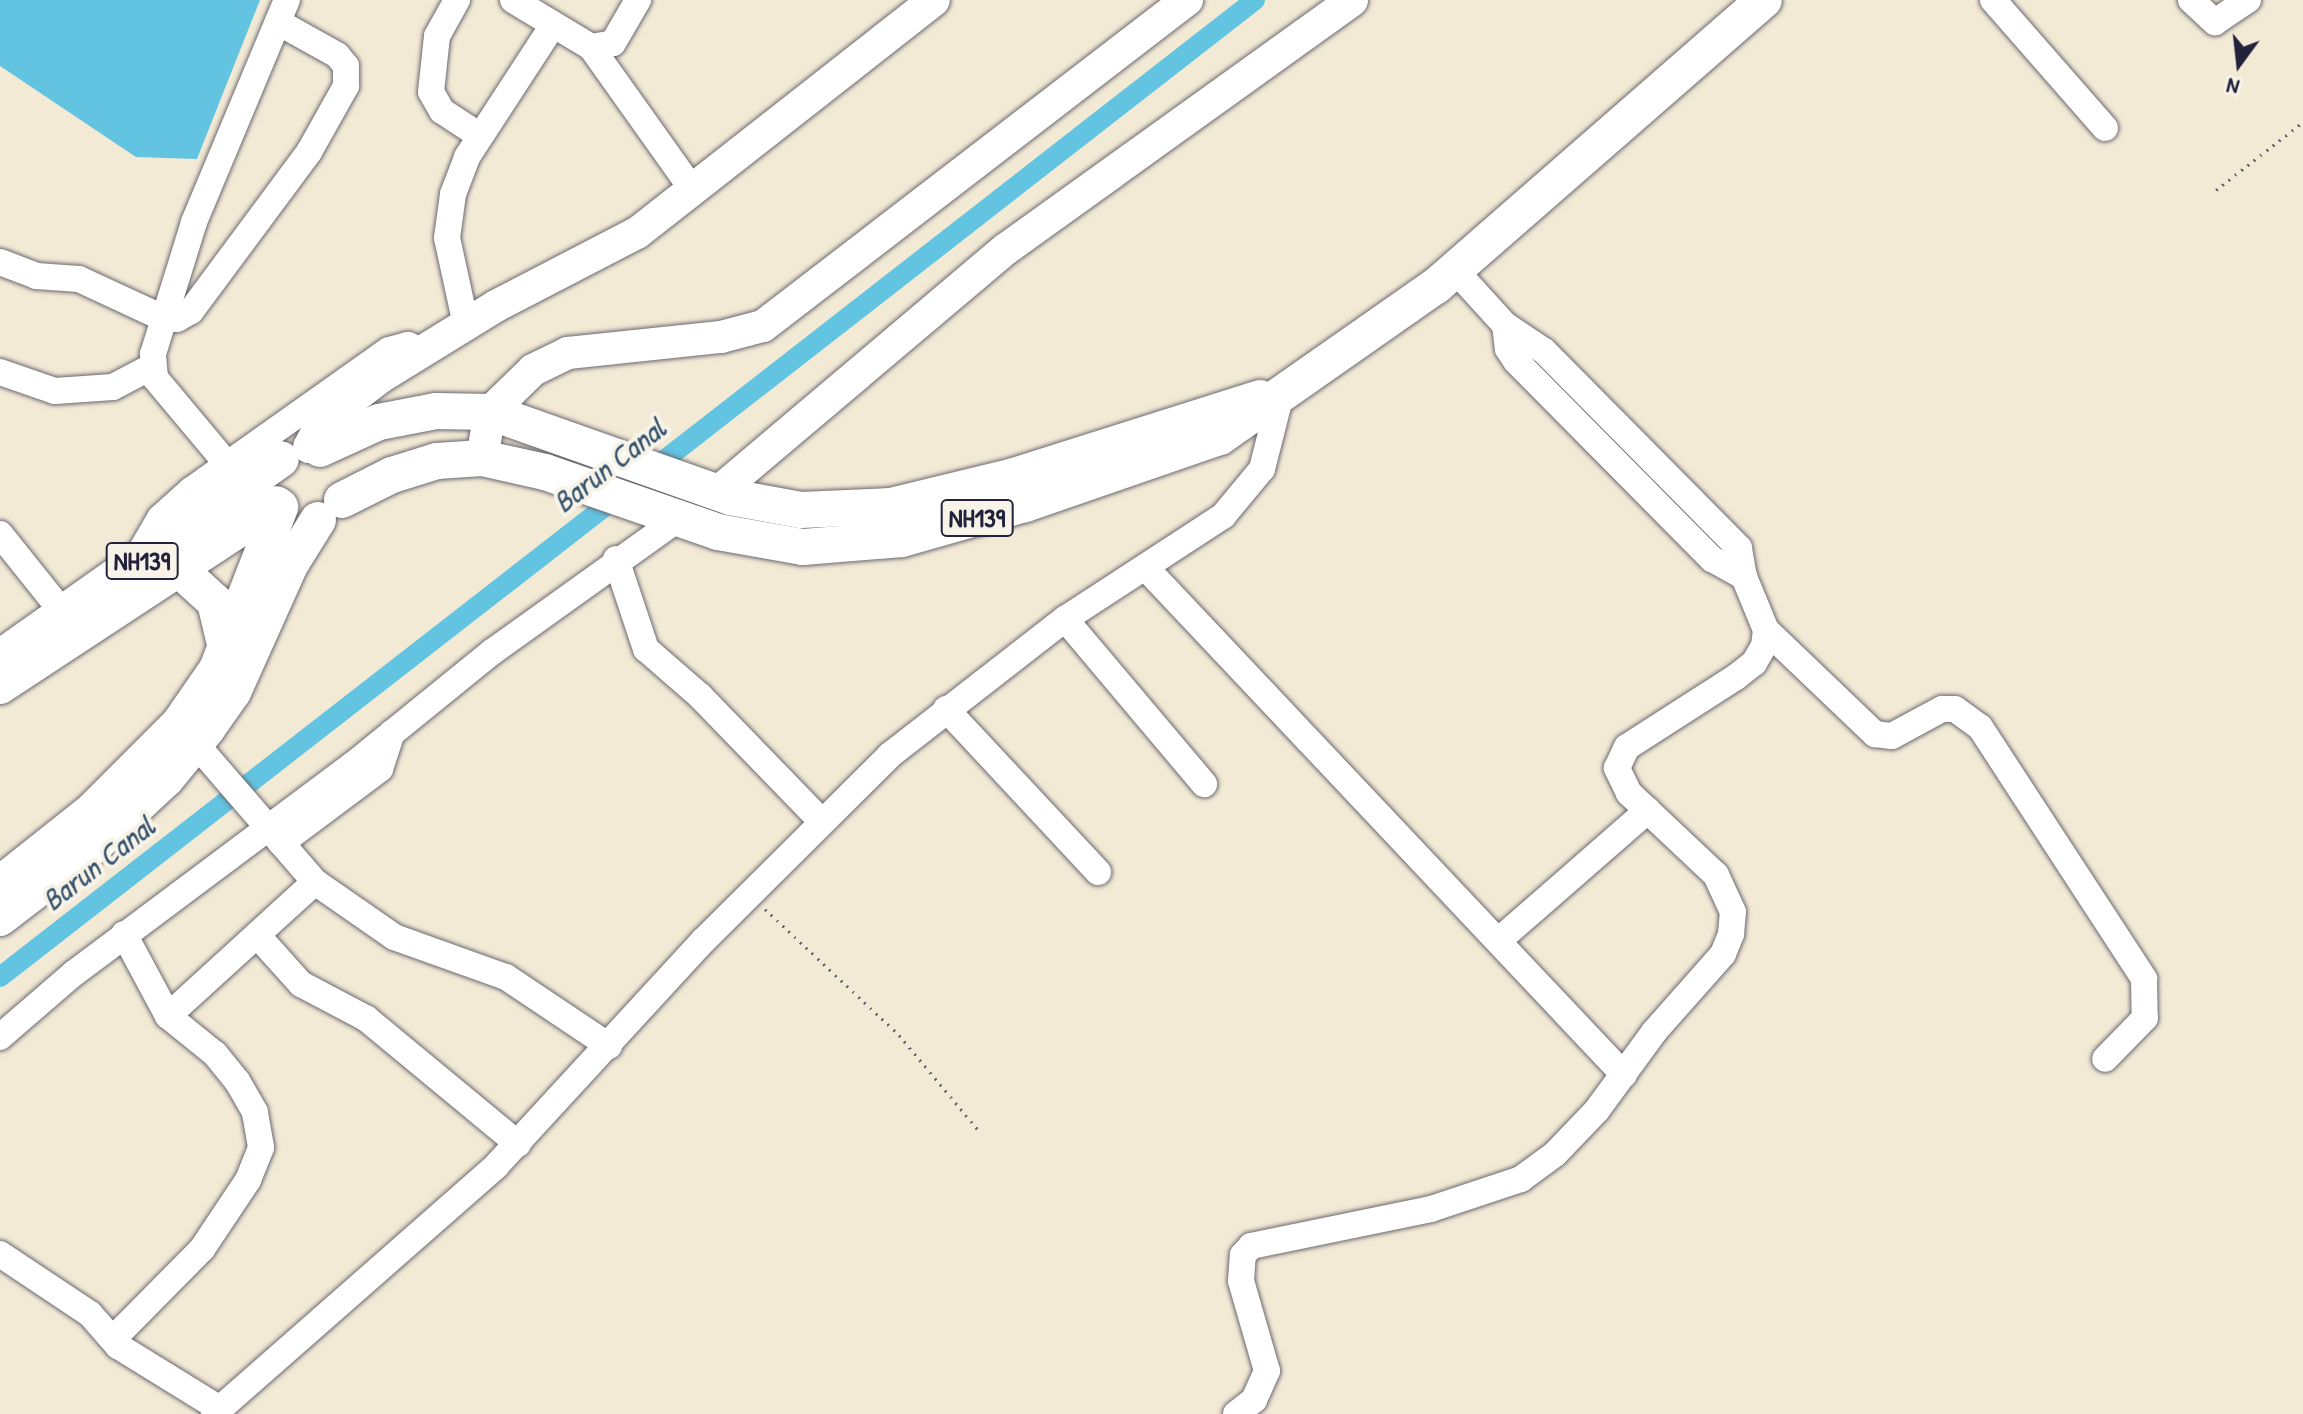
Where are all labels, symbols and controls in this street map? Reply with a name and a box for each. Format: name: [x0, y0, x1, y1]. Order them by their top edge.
north arrow: [2199, 24, 2279, 104]
text: N: [2223, 71, 2242, 103]
water label: Barun Canal: [546, 410, 672, 520]
road number: NH139: [939, 496, 1015, 540]
road number: NH139: [104, 539, 180, 583]
water label: Barun Canal: [35, 808, 161, 918]

